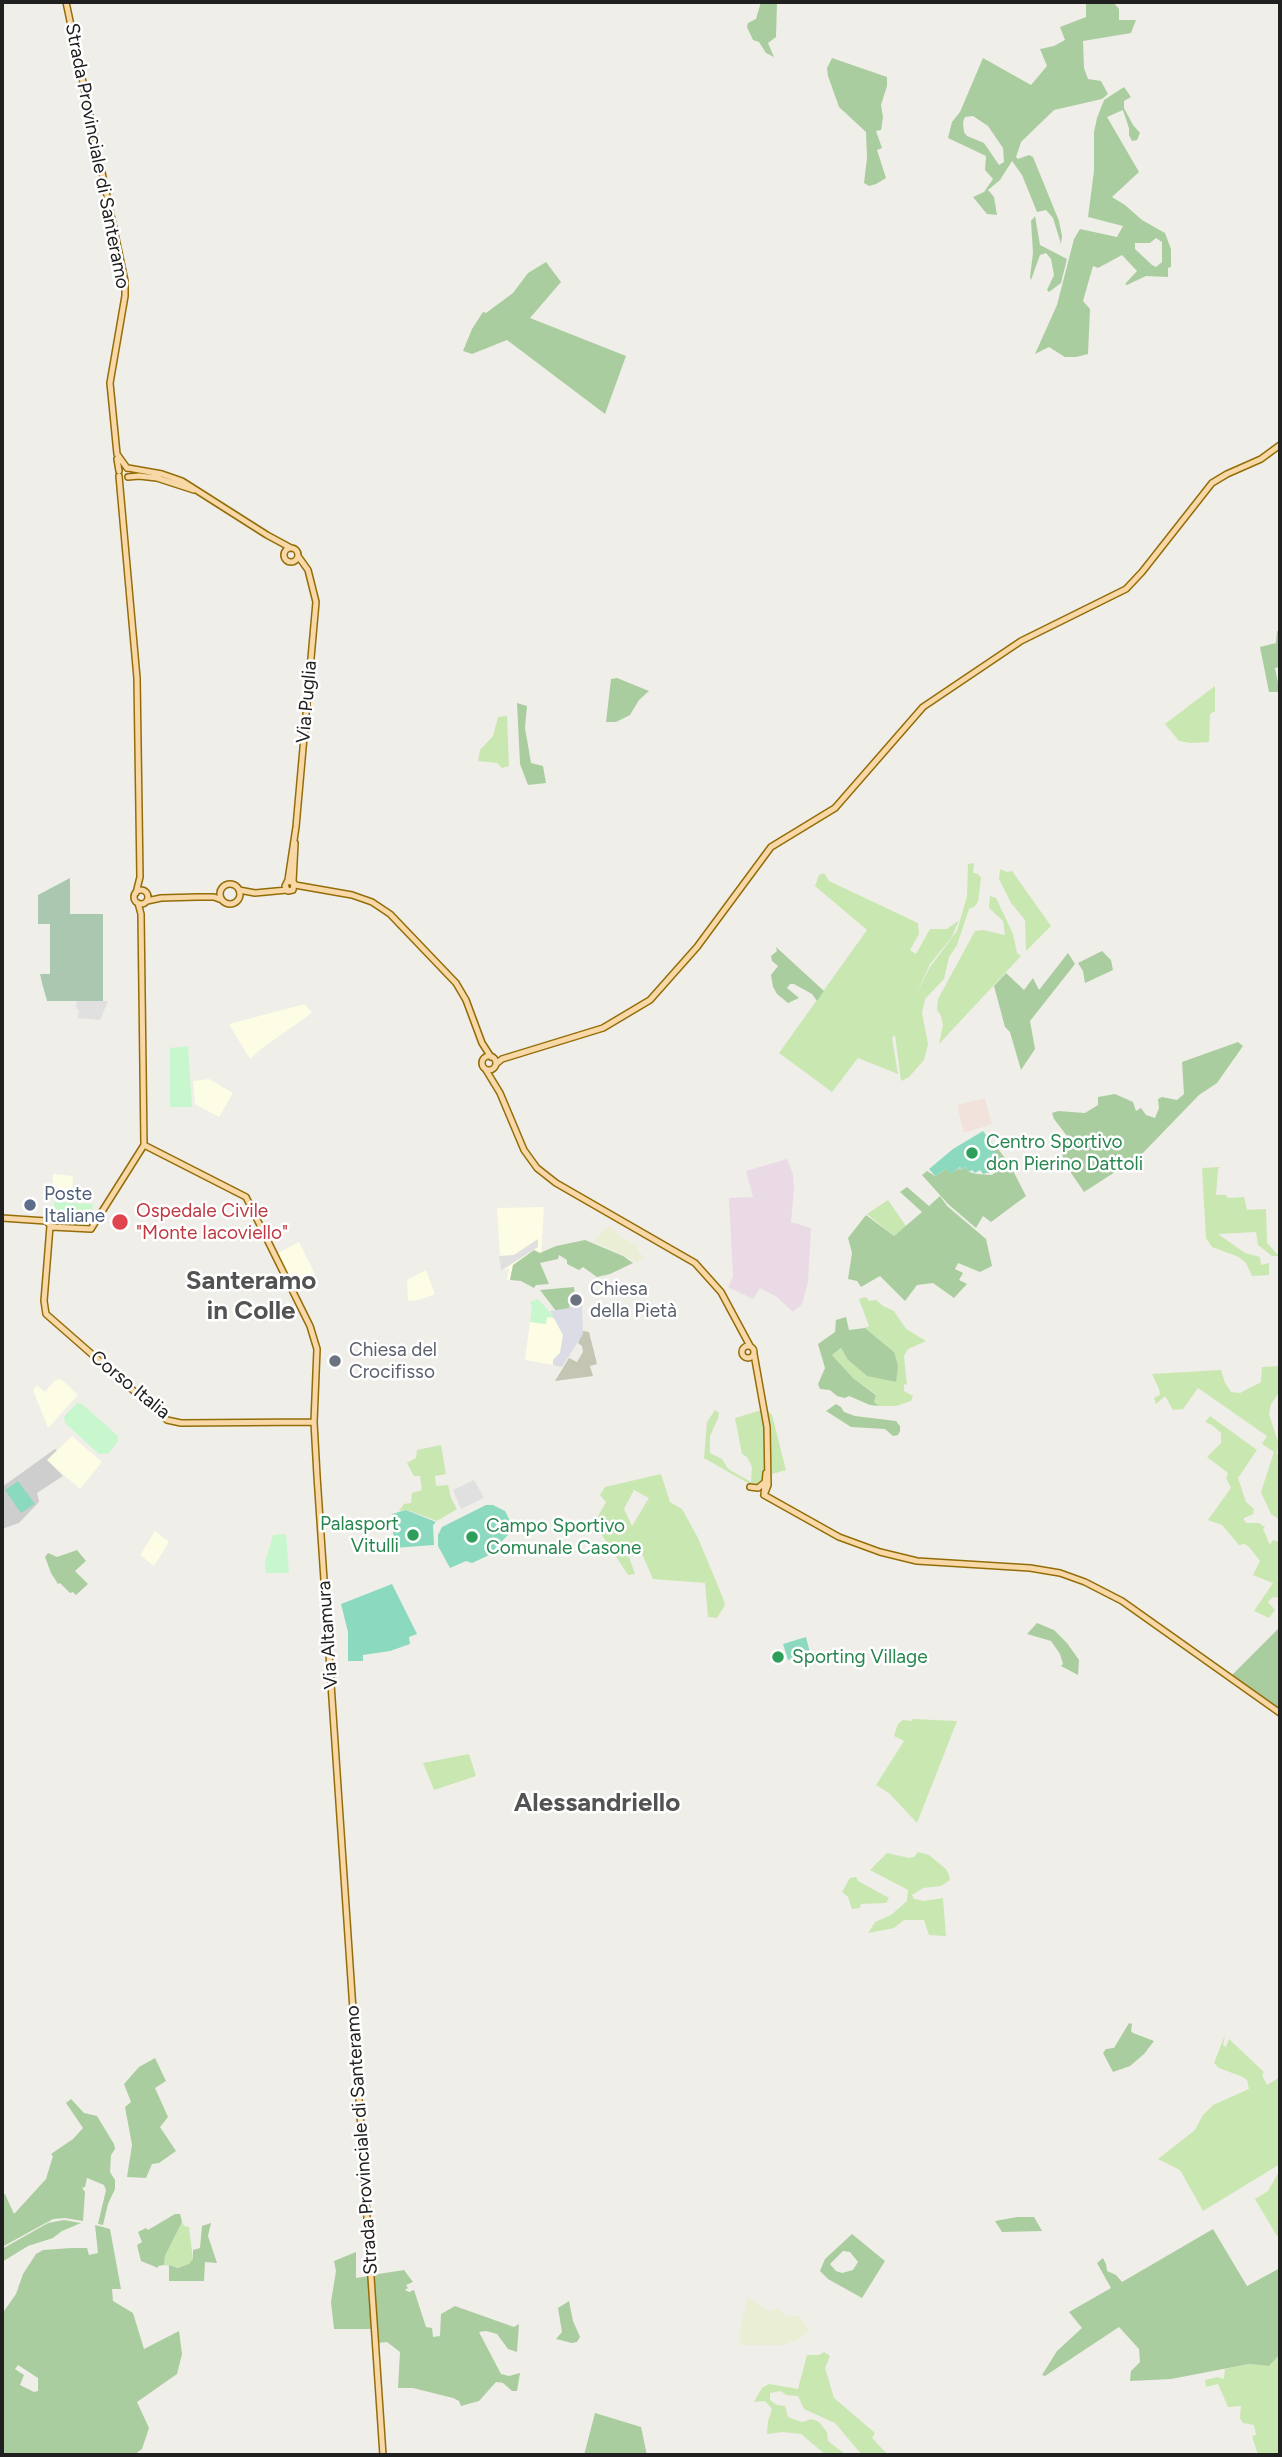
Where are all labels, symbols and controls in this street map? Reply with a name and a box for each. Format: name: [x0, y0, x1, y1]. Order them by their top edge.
street label: Strada Provinciale di Santeramo: [60, 21, 134, 291]
street label: Via Puglia: [292, 660, 322, 744]
place label: Centro Sportivo don Pierino Dattoli: [986, 1131, 1143, 1175]
marker: Centro Sportivo don Pierino Dattoli: [964, 1145, 980, 1161]
place label: Poste Italiane: [44, 1183, 105, 1227]
marker: Poste Italiane: [22, 1197, 38, 1213]
place label: Ospedale Civile "Monte Iacoviello": [136, 1200, 288, 1244]
marker: Ospedale Civile "Monte Iacoviello": [110, 1212, 130, 1232]
district label: Santeramo in Colle: [186, 1265, 316, 1326]
place label: Chiesa della Pietà: [590, 1278, 677, 1322]
marker: Chiesa della Pietà: [568, 1292, 584, 1308]
place label: Chiesa del Crocifisso: [349, 1339, 437, 1383]
street label: Corso Italia: [86, 1346, 174, 1424]
marker: Chiesa del Crocifisso: [327, 1353, 343, 1369]
place label: Palasport Vitulli: [320, 1513, 399, 1557]
place label: Campo Sportivo Comunale Casone: [486, 1515, 641, 1559]
marker: Palasport Vitulli: [405, 1527, 421, 1543]
marker: Campo Sportivo Comunale Casone: [464, 1529, 480, 1545]
street label: Via Altamura: [313, 1580, 343, 1690]
place label: Sporting Village: [792, 1646, 928, 1668]
marker: Sporting Village: [770, 1649, 786, 1665]
district label: Alessandriello: [514, 1787, 680, 1819]
street label: Strada Provinciale di Santeramo: [341, 2004, 383, 2276]

